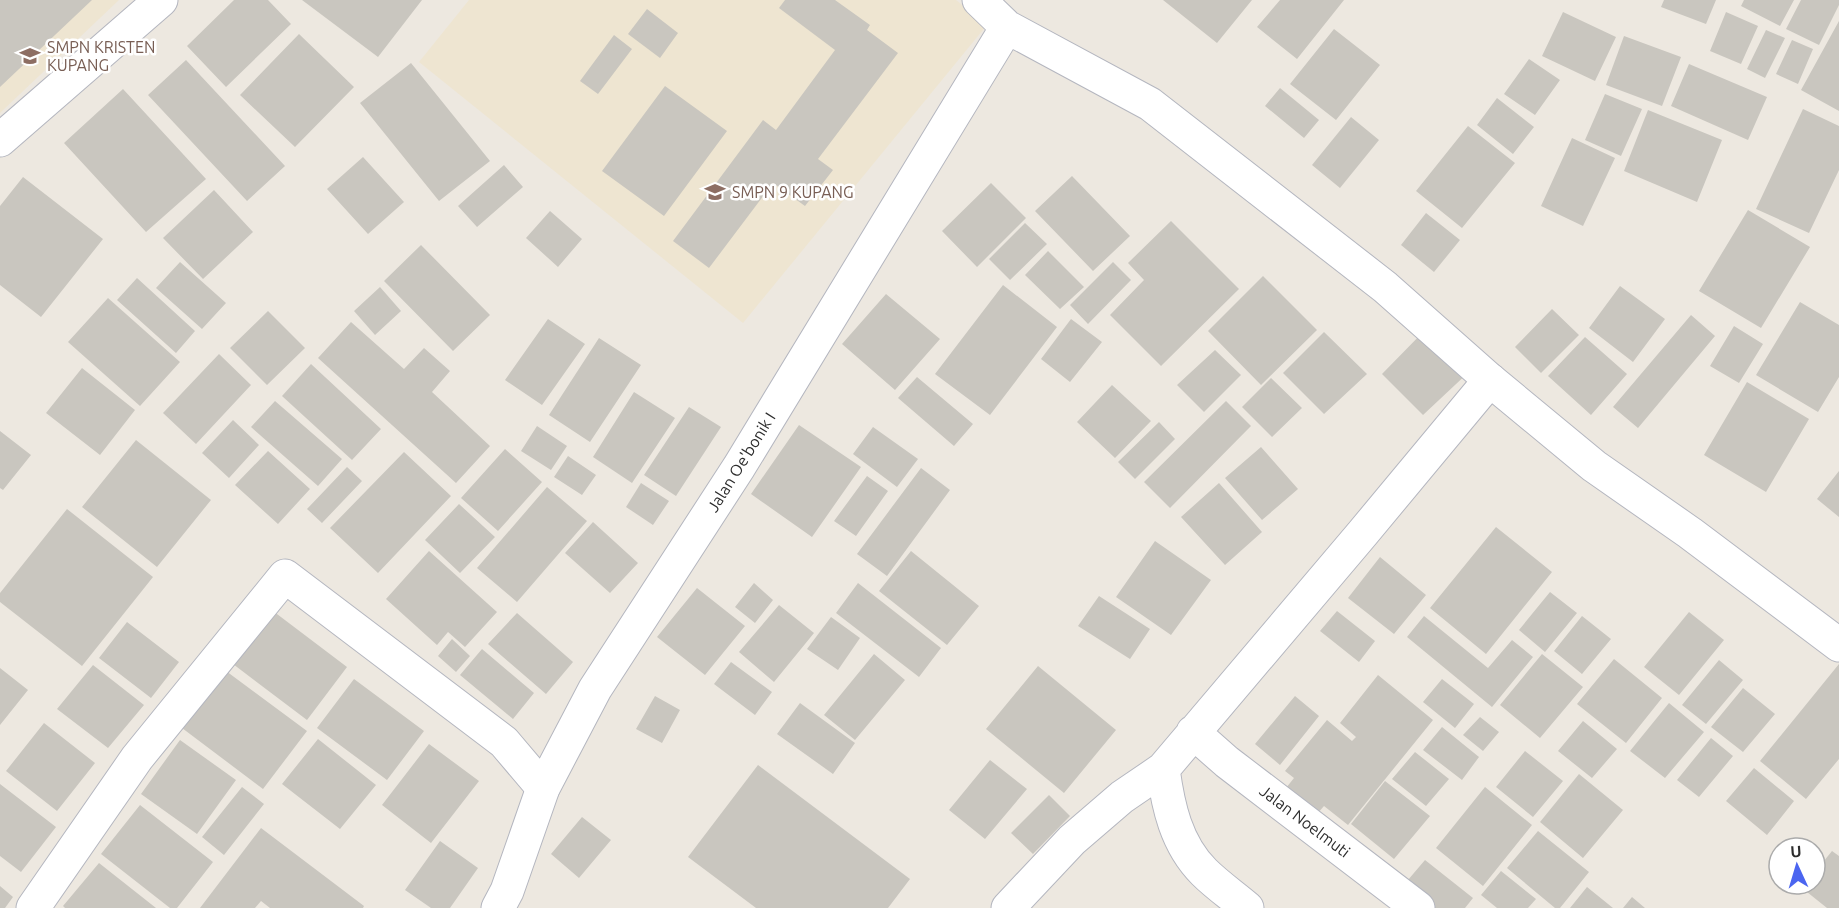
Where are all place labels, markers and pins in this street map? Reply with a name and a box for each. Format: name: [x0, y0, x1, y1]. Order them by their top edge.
place label: SMPN KRISTEN KUPANG: [47, 38, 155, 74]
school or university icon: SMPN KRISTEN KUPANG: [18, 44, 42, 68]
school or university icon: SMPN 9 KUPANG: [703, 180, 727, 204]
place label: SMPN 9 KUPANG: [732, 183, 854, 201]

